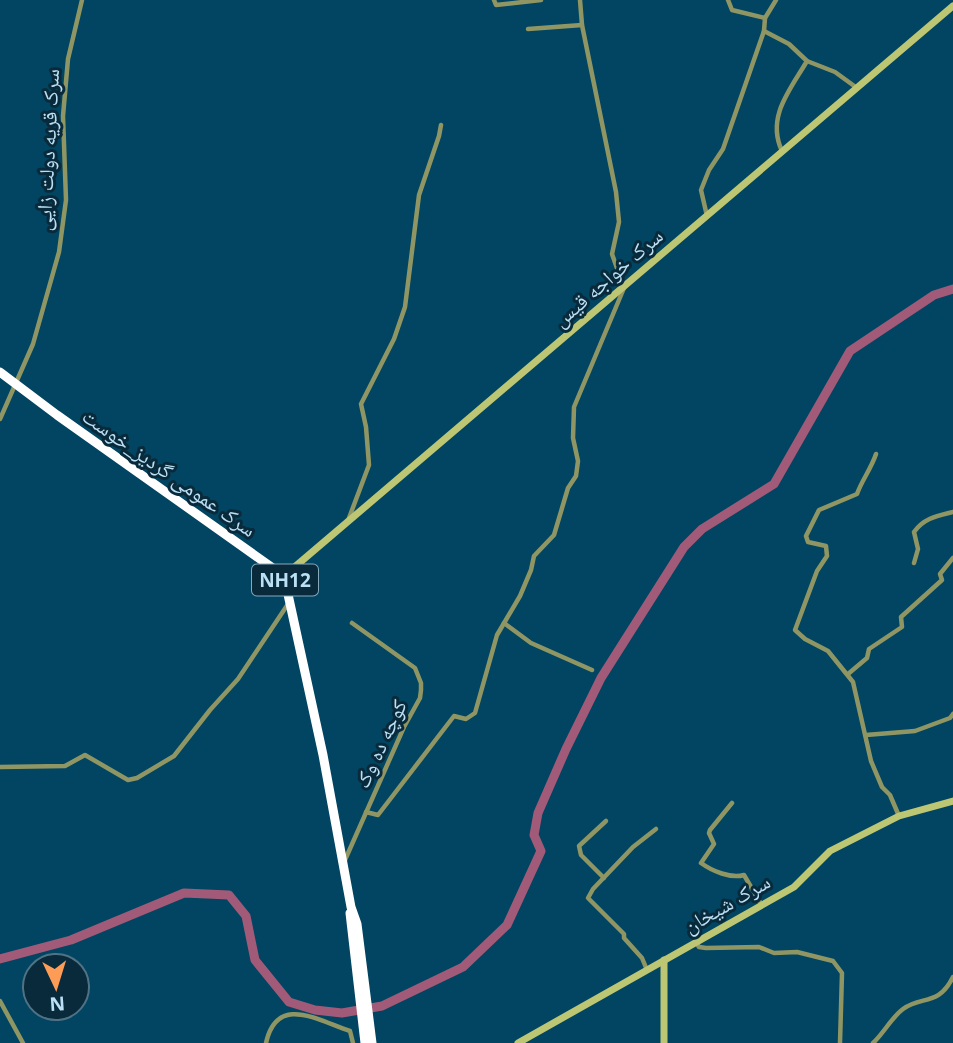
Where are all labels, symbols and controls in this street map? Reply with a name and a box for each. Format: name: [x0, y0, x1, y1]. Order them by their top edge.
street label: سرک قریه دولت زایی: [29, 68, 65, 232]
street label: سرک خواجه قیس: [546, 222, 668, 333]
street label: سرک عمومی گردیز_خوست: [77, 401, 262, 543]
road number: NH12: [252, 565, 318, 596]
street label: کوچه ده وک: [347, 695, 413, 792]
street label: سرک شیخان: [678, 867, 775, 939]
north arrow: [21, 952, 91, 1022]
text: N: [49, 990, 66, 1017]

